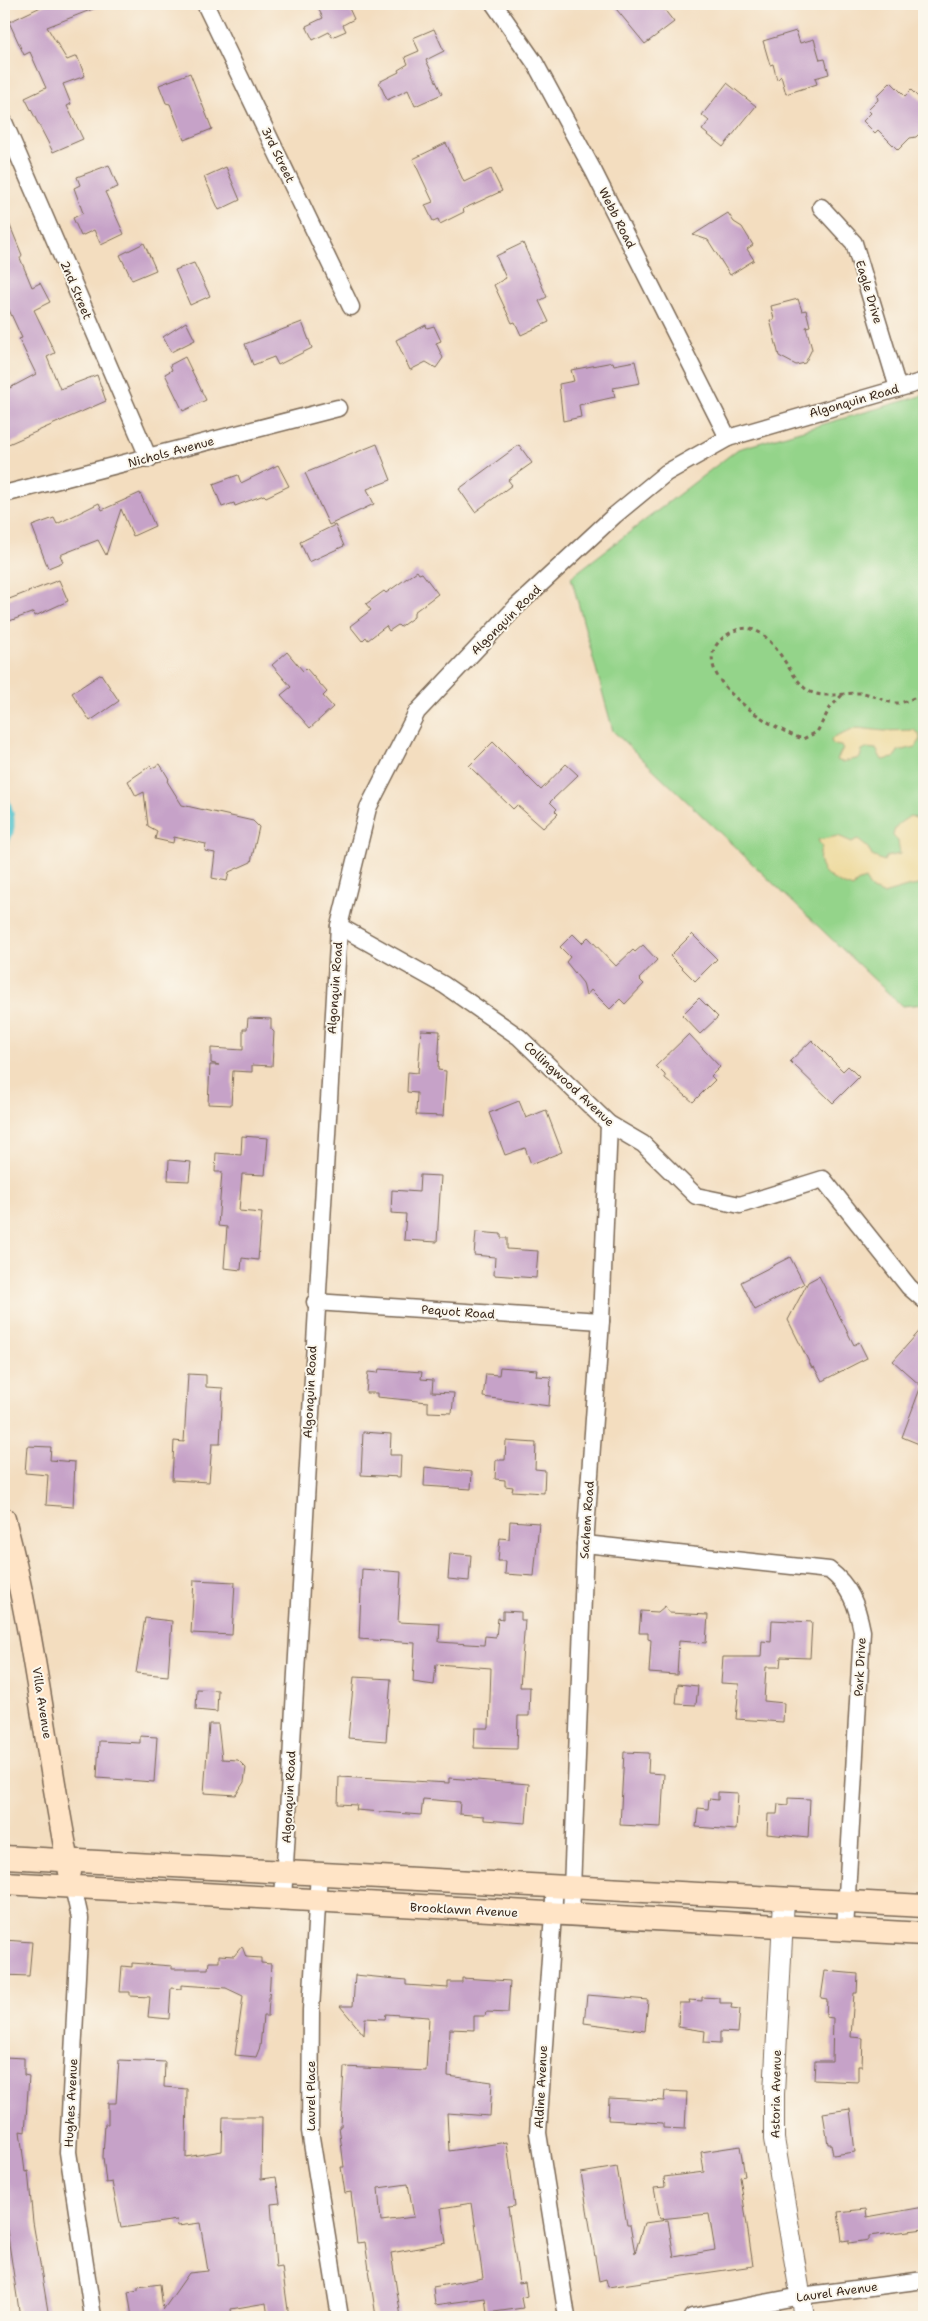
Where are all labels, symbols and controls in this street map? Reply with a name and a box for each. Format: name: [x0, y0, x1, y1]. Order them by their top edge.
street label: 3rd Street: [258, 124, 298, 186]
street label: Webb Road: [595, 185, 639, 251]
street label: 2nd Street: [56, 258, 96, 322]
street label: Eagle Drive: [852, 258, 886, 326]
street label: Algonquin Road: [807, 380, 901, 421]
street label: Nichols Avenue: [126, 433, 216, 471]
street label: Algonquin Road: [468, 581, 545, 658]
street label: Algonquin Road: [324, 941, 346, 1035]
street label: Collingwood Avenue: [520, 1038, 618, 1130]
street label: Pequot Road: [421, 1301, 496, 1323]
street label: Algonquin Road: [300, 1345, 320, 1439]
street label: Sachem Road: [576, 1480, 598, 1560]
street label: Park Drive: [850, 1637, 870, 1697]
street label: Villa Avenue: [28, 1666, 56, 1740]
street label: Algonquin Road: [279, 1750, 299, 1844]
street label: Brooklawn Avenue: [410, 1899, 519, 1921]
street label: Aldine Avenue: [531, 2045, 551, 2129]
street label: Astoria Avenue: [767, 2049, 785, 2138]
street label: Hughes Avenue: [61, 2058, 81, 2148]
street label: Laurel Place: [303, 2061, 319, 2131]
street label: Laurel Avenue: [795, 2278, 879, 2306]

